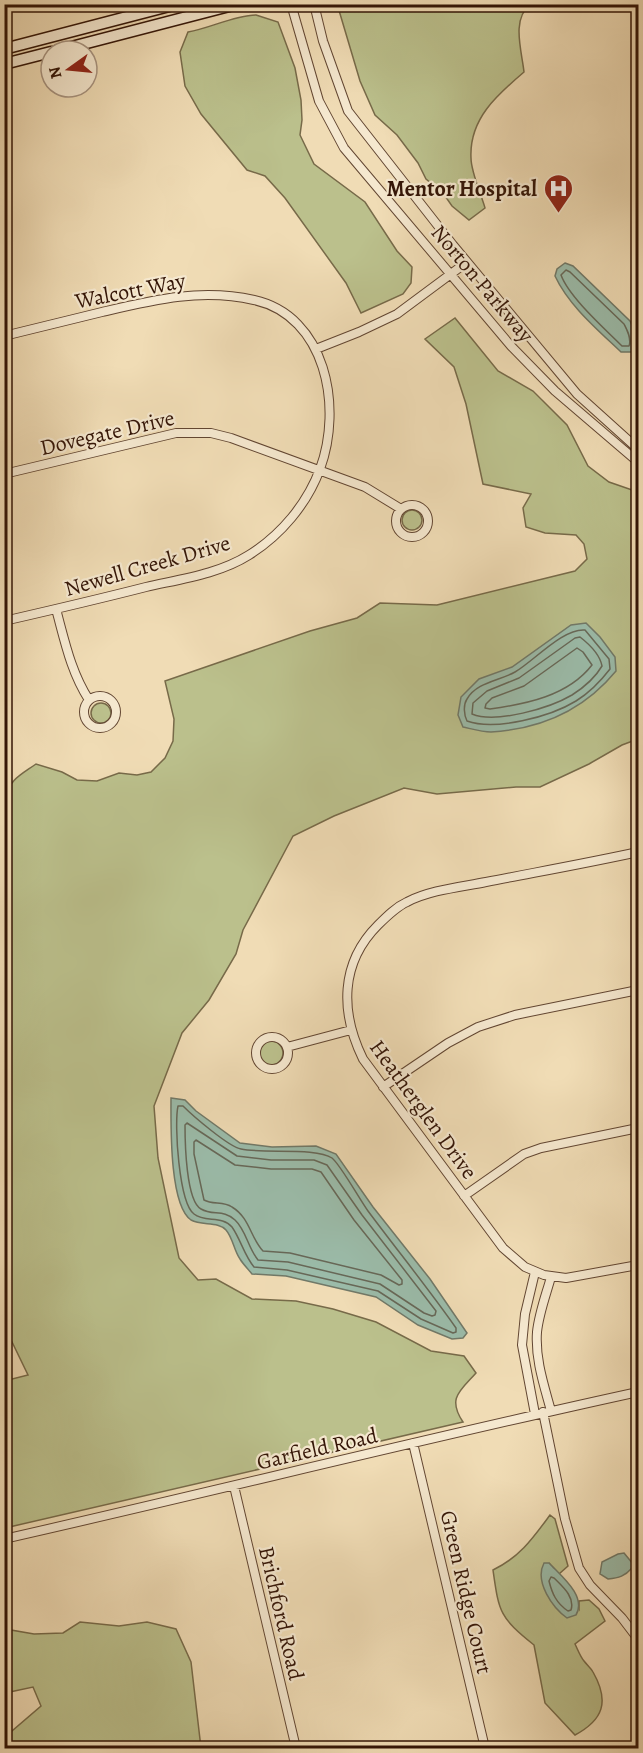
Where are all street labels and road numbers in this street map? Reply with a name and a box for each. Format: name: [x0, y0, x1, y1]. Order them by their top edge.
street label: Norton Parkway: [424, 218, 541, 349]
street label: Walcott Way: [72, 266, 188, 317]
street label: Dovegate Drive: [37, 403, 177, 463]
street label: Newell Creek Drive: [61, 528, 234, 604]
street label: Heatherglen Drive: [362, 1034, 484, 1185]
street label: Garfield Road: [254, 1420, 381, 1477]
street label: Green Ridge Court: [433, 1508, 499, 1677]
street label: Brichford Road: [251, 1543, 311, 1683]

